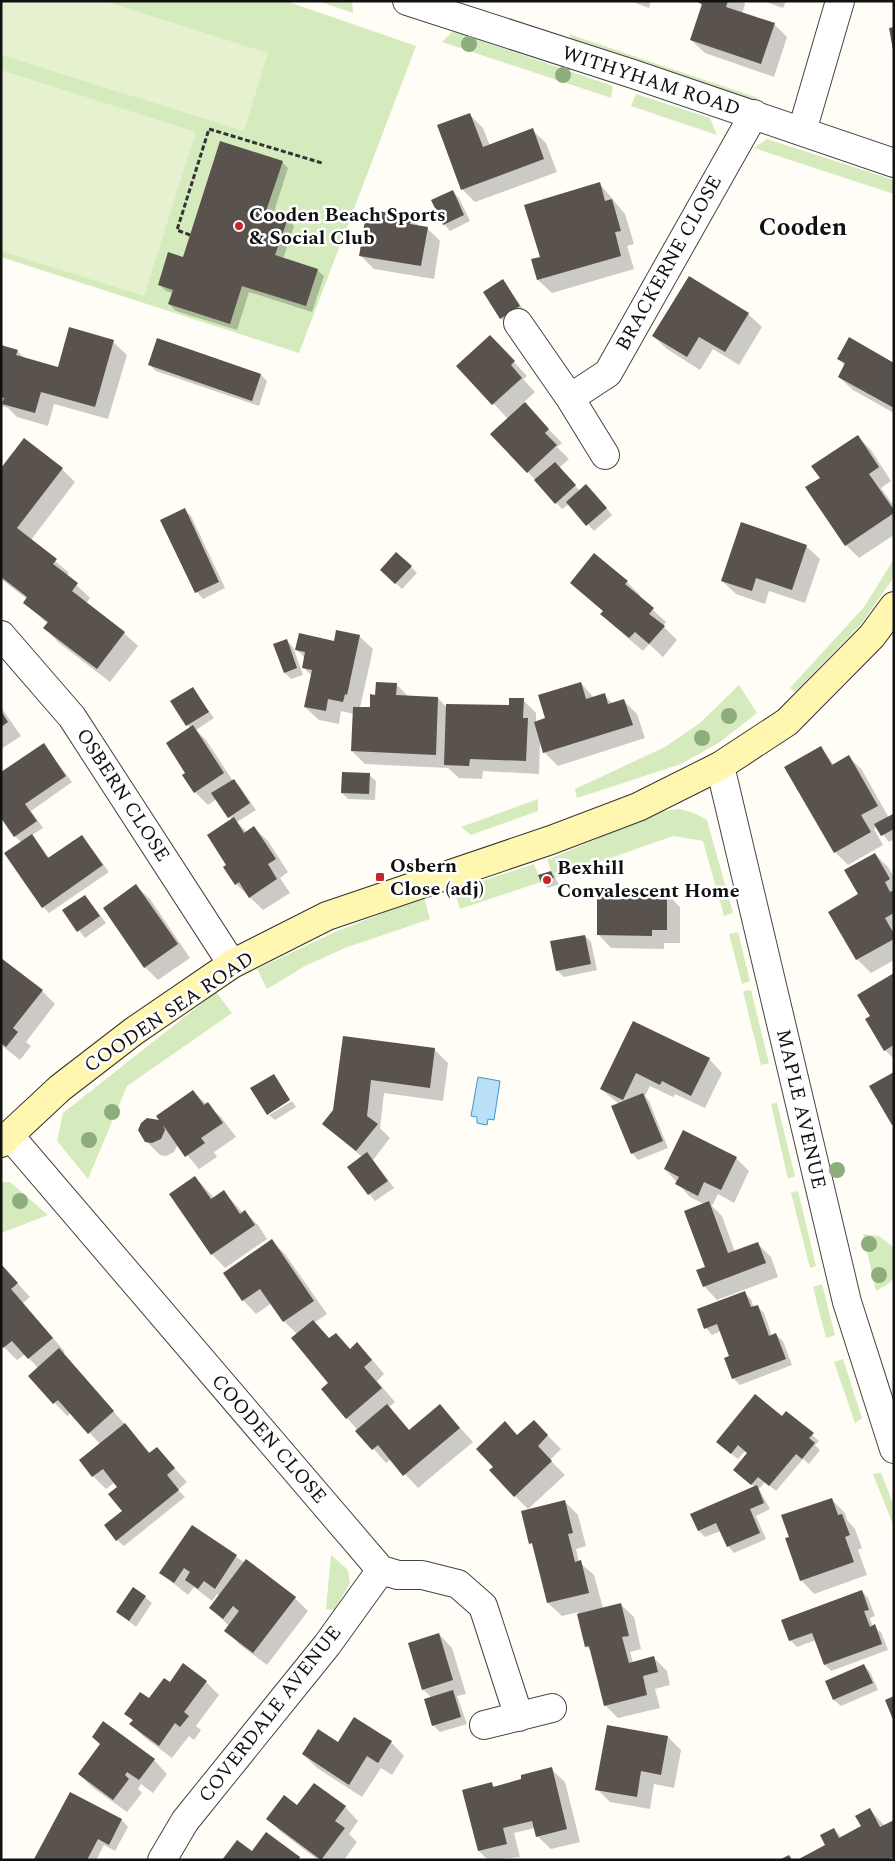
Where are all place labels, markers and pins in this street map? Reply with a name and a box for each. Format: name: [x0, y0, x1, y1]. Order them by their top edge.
place label: Cooden Beach Sports & Social Club: [249, 200, 446, 253]
marker: Cooden Beach Sports & Social Club: [233, 220, 245, 232]
place label: Osbern Close (adj): [390, 851, 484, 904]
place label: Bexhill Convalescent Home: [557, 853, 740, 906]
marker: Osbern Close (adj): [374, 871, 386, 883]
marker: Bexhill Convalescent Home: [541, 874, 553, 886]

